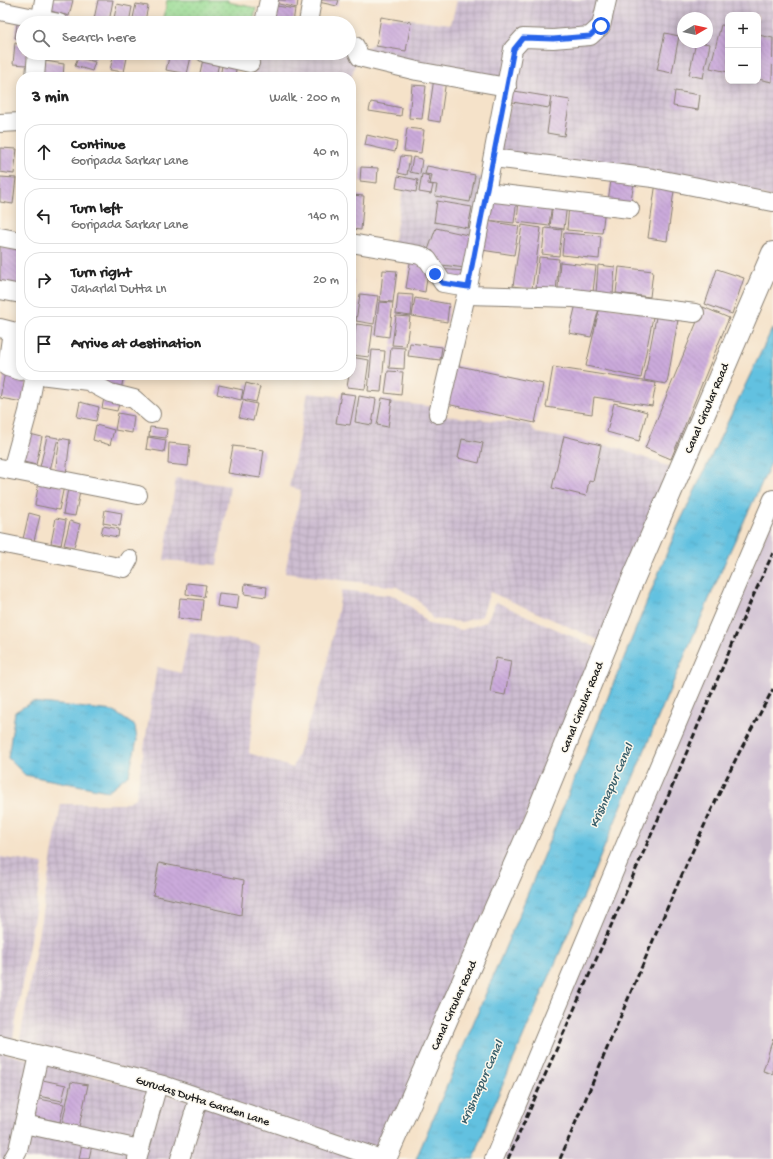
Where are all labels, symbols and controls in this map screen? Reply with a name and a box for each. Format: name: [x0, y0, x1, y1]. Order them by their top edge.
north arrow: [677, 12, 713, 48]
map controls: [725, 12, 761, 84]
button: +: [725, 12, 761, 48]
search box: [16, 16, 356, 60]
route start: [592, 17, 610, 35]
icon: search: [30, 27, 52, 49]
text: Search here: [62, 29, 136, 47]
button: −: [725, 48, 761, 84]
text: 3 min: [32, 88, 69, 108]
text: Walk · 200 m: [269, 91, 340, 106]
text: Continue: [71, 136, 125, 154]
icon: ahead: [33, 141, 55, 163]
text: 40 m: [313, 145, 339, 160]
text: Goripada Sarkar Lane: [71, 154, 188, 169]
text: Turn left: [71, 200, 122, 218]
icon: left: [33, 205, 55, 227]
text: 140 m: [308, 209, 339, 224]
text: Goripada Sarkar Lane: [71, 218, 188, 233]
text: Turn right: [71, 264, 131, 282]
route end: [426, 265, 444, 283]
icon: right: [33, 269, 55, 291]
text: 20 m: [313, 273, 339, 288]
text: Jaharlal Dutta Ln: [71, 282, 166, 297]
icon: arrive: [33, 333, 55, 355]
text: Arrive at destination: [71, 335, 201, 353]
street label: Canal Circular Road: [683, 361, 734, 456]
street label: Canal Circular Road: [558, 659, 608, 755]
water label: Krishnapur Canal: [587, 741, 638, 830]
street label: Canal Circular Road: [429, 958, 481, 1053]
water label: Krishnapur Canal: [457, 1038, 508, 1127]
street label: Gurudas Dutta Garden Lane: [134, 1074, 272, 1130]

